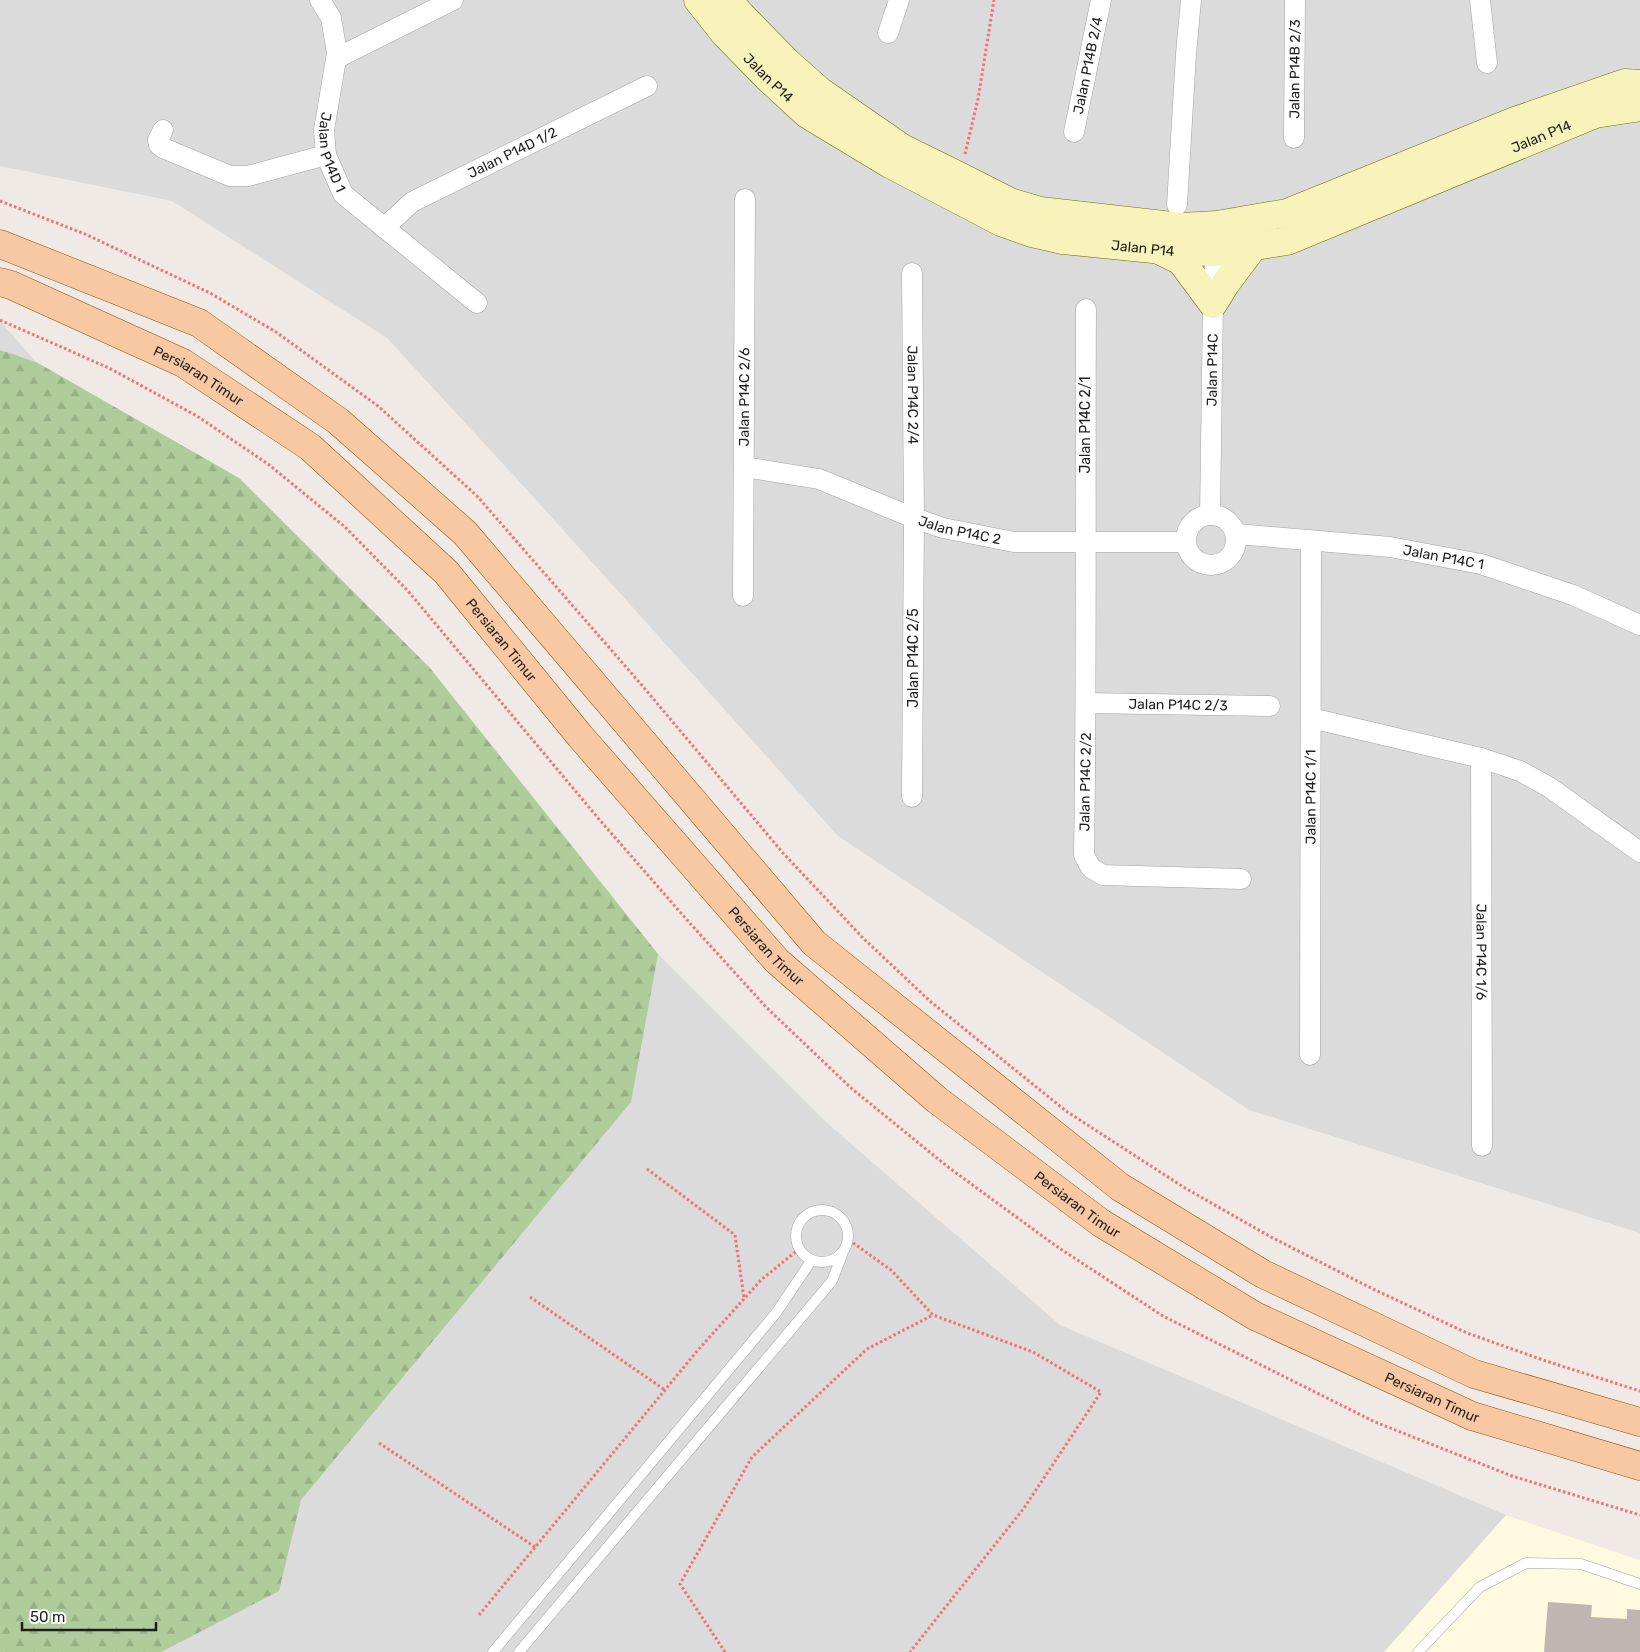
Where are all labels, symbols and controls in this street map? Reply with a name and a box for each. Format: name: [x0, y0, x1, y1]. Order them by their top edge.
street label: Jalan P14B 2/4: [1070, 15, 1106, 116]
street label: Jalan P14B 2/3: [1286, 19, 1304, 119]
street label: Jalan P14: [739, 50, 797, 106]
street label: Jalan P14D 1: [315, 111, 349, 195]
street label: Jalan P14: [1509, 117, 1574, 157]
street label: Jalan P14D 1/2: [465, 124, 560, 182]
street label: Jalan P14: [1110, 237, 1175, 260]
street label: Jalan P14C: [1204, 334, 1222, 406]
street label: Persiaran Timur: [151, 343, 247, 410]
street label: Jalan P14C 2/4: [904, 345, 921, 445]
street label: Jalan P14C 2/6: [736, 348, 753, 446]
street label: Jalan P14C 2/1: [1077, 377, 1094, 473]
street label: Jalan P14C 2: [916, 512, 1002, 548]
street label: Jalan P14C 1: [1402, 542, 1485, 573]
street label: Persiaran Timur: [462, 595, 541, 686]
street label: Jalan P14C 2/5: [905, 608, 922, 708]
street label: Jalan P14C 2/3: [1128, 696, 1228, 714]
street label: Jalan P14C 2/2: [1076, 732, 1095, 832]
street label: Jalan P14C 1/1: [1302, 750, 1320, 844]
street label: Persiaran Timur: [725, 904, 808, 990]
street label: Jalan P14C 1/6: [1472, 904, 1490, 1000]
street label: Persiaran Timur: [1031, 1168, 1124, 1242]
street label: Persiaran Timur: [1382, 1369, 1482, 1427]
scale bar: [22, 1600, 156, 1632]
text: 50 m: [30, 1608, 65, 1626]

